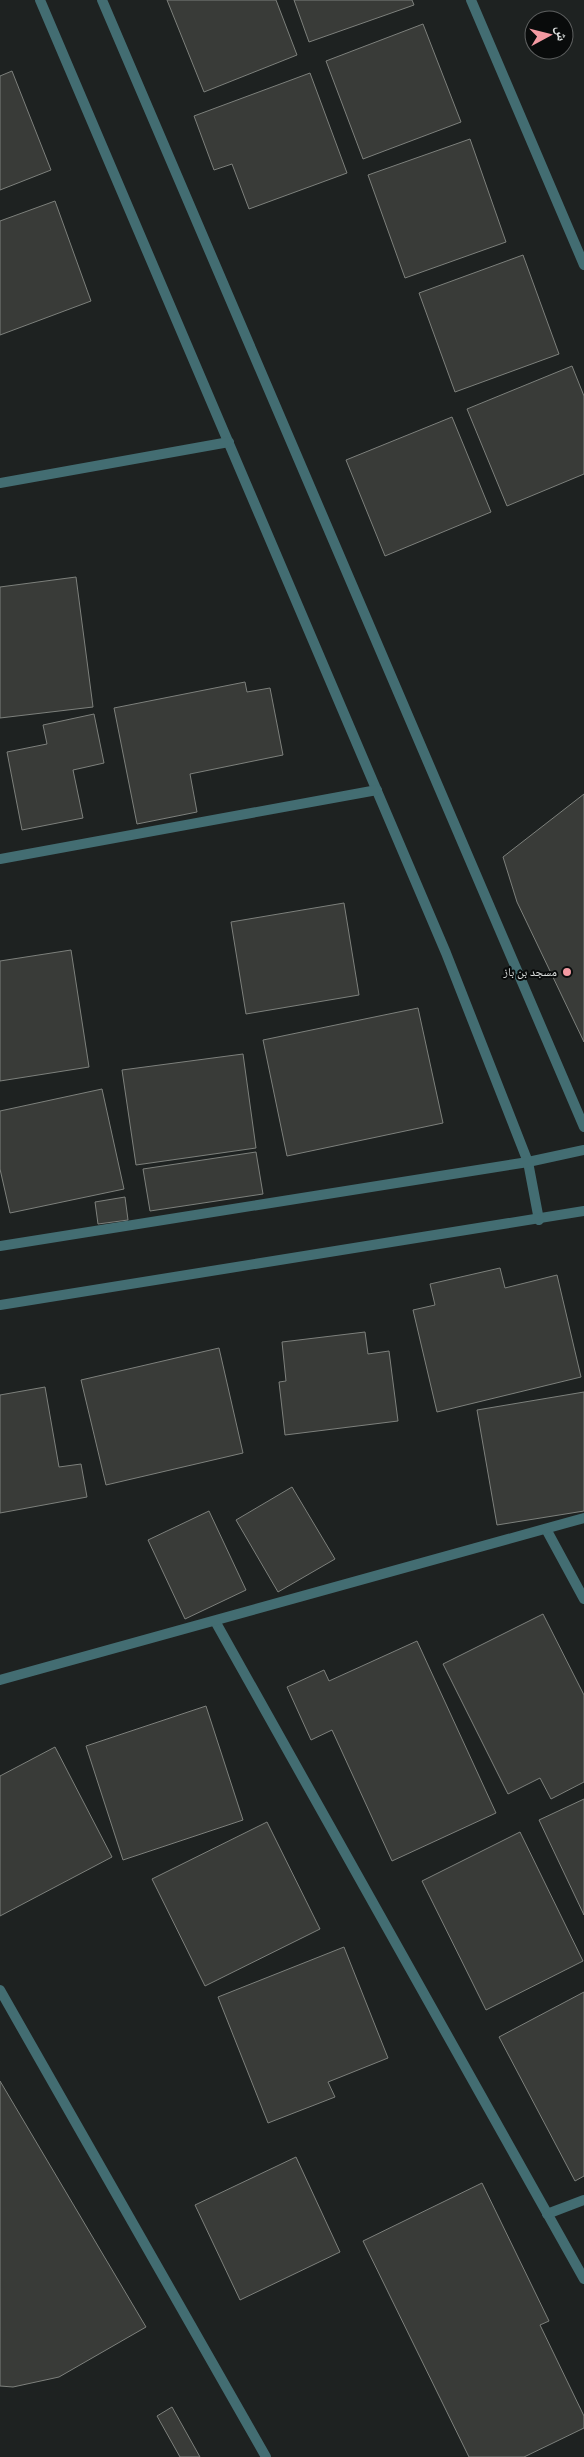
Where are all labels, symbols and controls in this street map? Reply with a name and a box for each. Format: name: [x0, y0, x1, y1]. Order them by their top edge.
north arrow: [524, 10, 574, 60]
text: ش: [551, 25, 574, 42]
place label: مسجد بن باز: [502, 962, 557, 981]
marker: مسجد بن باز: [561, 966, 573, 978]

